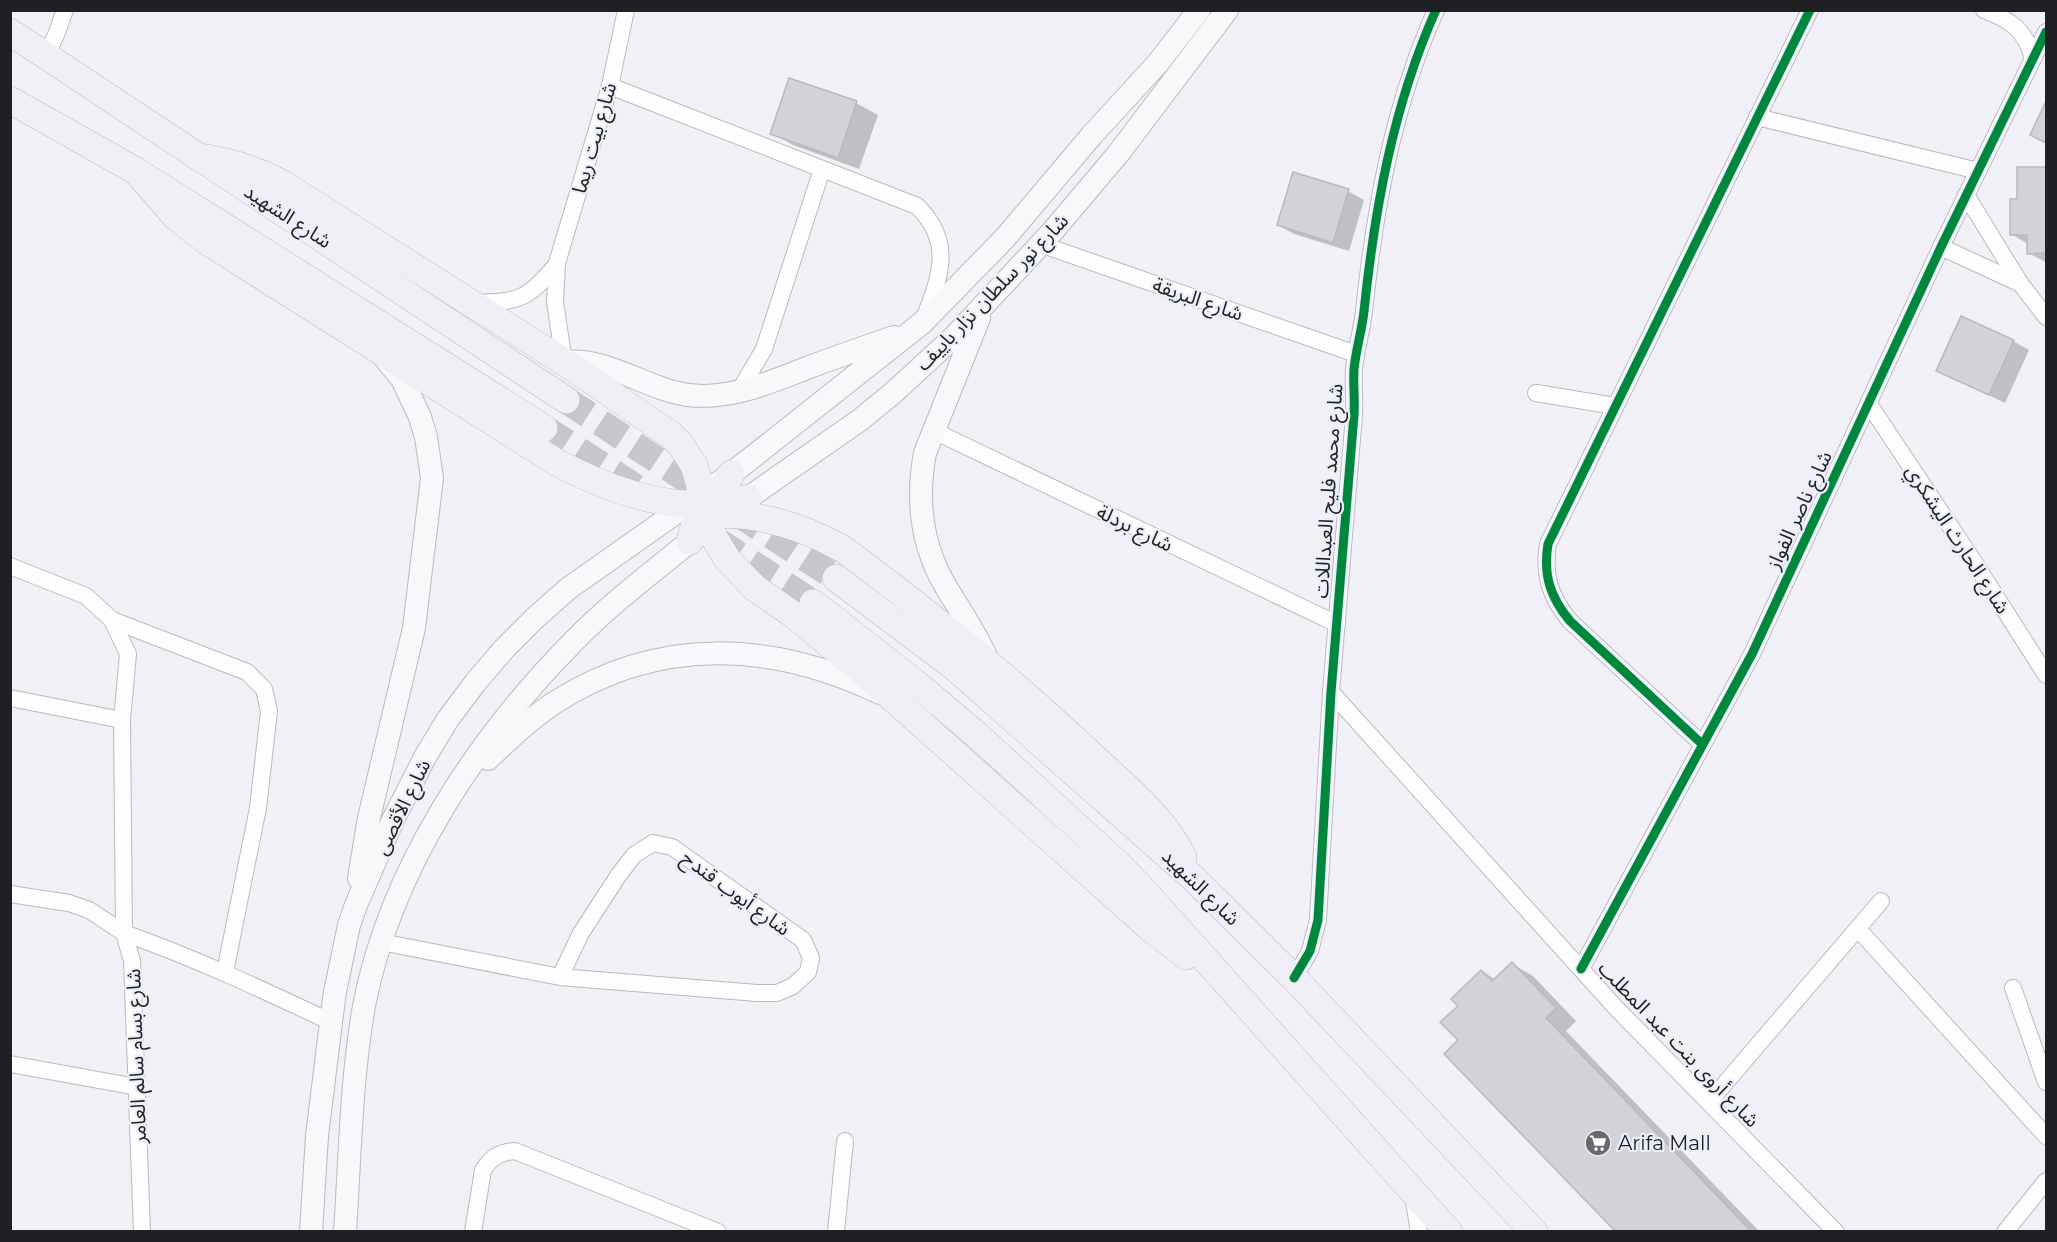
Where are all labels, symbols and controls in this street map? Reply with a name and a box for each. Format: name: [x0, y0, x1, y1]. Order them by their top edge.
street label: شارع بيت ريما: [567, 80, 624, 197]
street label: شارع الشهيد: [238, 179, 336, 256]
street label: شارع نور سلطان نزار باييف: [911, 208, 1075, 378]
street label: شارع البريقة: [1149, 272, 1246, 328]
street label: شارع محمد فليح العبداللات: [1309, 383, 1350, 599]
street label: شارع ناصر الفواز: [1761, 447, 1840, 575]
street label: شارع الحارث اليشكري: [1898, 460, 2015, 620]
street label: شارع بردلة: [1092, 499, 1177, 559]
street label: شارع الأقصى: [369, 755, 438, 860]
street label: شارع الشهيد: [1155, 844, 1245, 932]
street label: شارع أيوب قندح: [675, 845, 795, 943]
street label: شارع أروى بنت عبد المطلب: [1591, 956, 1765, 1134]
street label: شارع بسام سالم العامر: [121, 968, 154, 1145]
supermarket icon: Arifa Mall: [1583, 1128, 1613, 1158]
place label: Arifa Mall: [1618, 1131, 1711, 1155]

